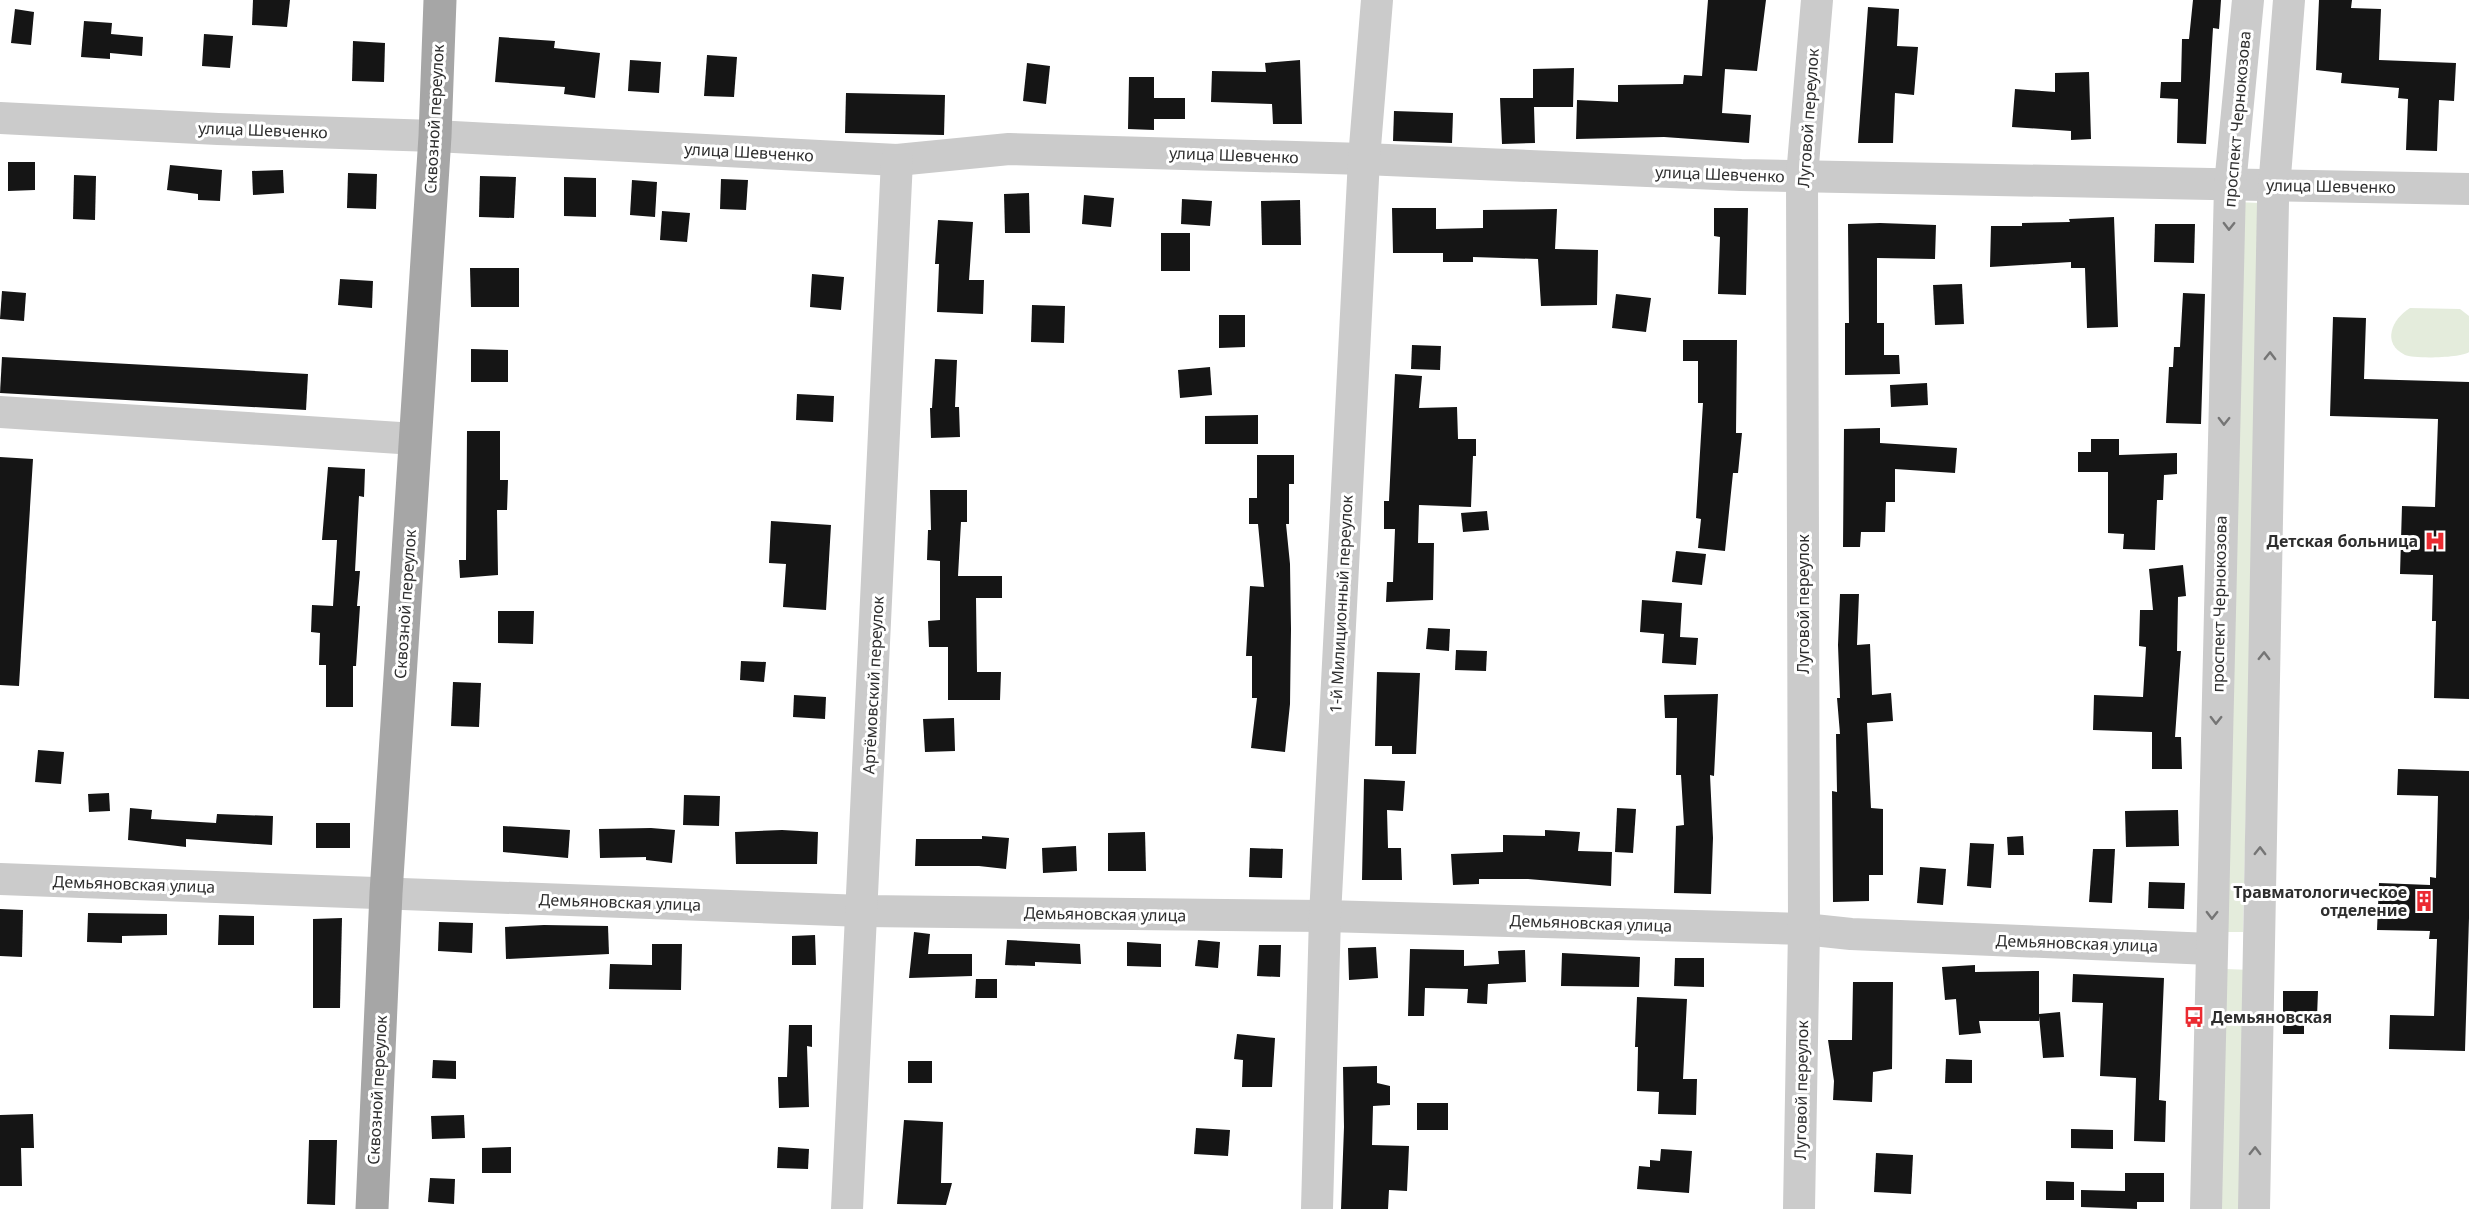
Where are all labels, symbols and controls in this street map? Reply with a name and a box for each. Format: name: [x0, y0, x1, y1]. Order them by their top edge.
street label: проспект Чернокозова: [2218, 30, 2256, 208]
street label: Сквозной переулок: [419, 43, 449, 194]
street label: Луговой переулок: [1792, 47, 1824, 188]
street label: улица Шевченко: [198, 117, 328, 143]
street label: улица Шевченко: [684, 138, 814, 166]
street label: улица Шевченко: [1169, 142, 1299, 168]
street label: улица Шевченко: [1655, 161, 1785, 187]
street label: улица Шевченко: [2266, 174, 2396, 198]
one-way arrow: [2223, 221, 2235, 230]
one-way arrow: [2264, 351, 2276, 360]
one-way arrow: [2218, 416, 2230, 425]
street label: 1-й Милиционный переулок: [1324, 494, 1358, 714]
street label: проспект Чернокозова: [2206, 515, 2232, 693]
street label: Сквозной переулок: [389, 528, 421, 679]
hospital icon: Детская больница: [2423, 529, 2447, 553]
place label: Детская больница: [2267, 530, 2418, 552]
street label: Луговой переулок: [1792, 534, 1814, 674]
street label: Артёмовский переулок: [857, 595, 889, 775]
one-way arrow: [2258, 651, 2271, 660]
one-way arrow: [2210, 716, 2223, 725]
one-way arrow: [2254, 846, 2266, 855]
street label: Демьяновская улица: [52, 870, 216, 898]
place label: Травматологическое отделение: [2233, 881, 2407, 921]
street label: Демьяновская улица: [538, 888, 702, 916]
building icon: Травматологическое отделение: [2412, 889, 2436, 913]
street label: Демьяновская улица: [1024, 902, 1186, 926]
street label: Демьяновская улица: [1509, 909, 1673, 937]
one-way arrow: [2205, 911, 2218, 920]
street label: Демьяновская улица: [1995, 929, 2159, 957]
bus stop icon: Демьяновская: [2182, 1005, 2206, 1029]
place label: Демьяновская: [2211, 1006, 2332, 1028]
street label: Сквозной переулок: [362, 1014, 392, 1165]
street label: Луговой переулок: [1789, 1020, 1813, 1160]
one-way arrow: [2249, 1146, 2261, 1155]

